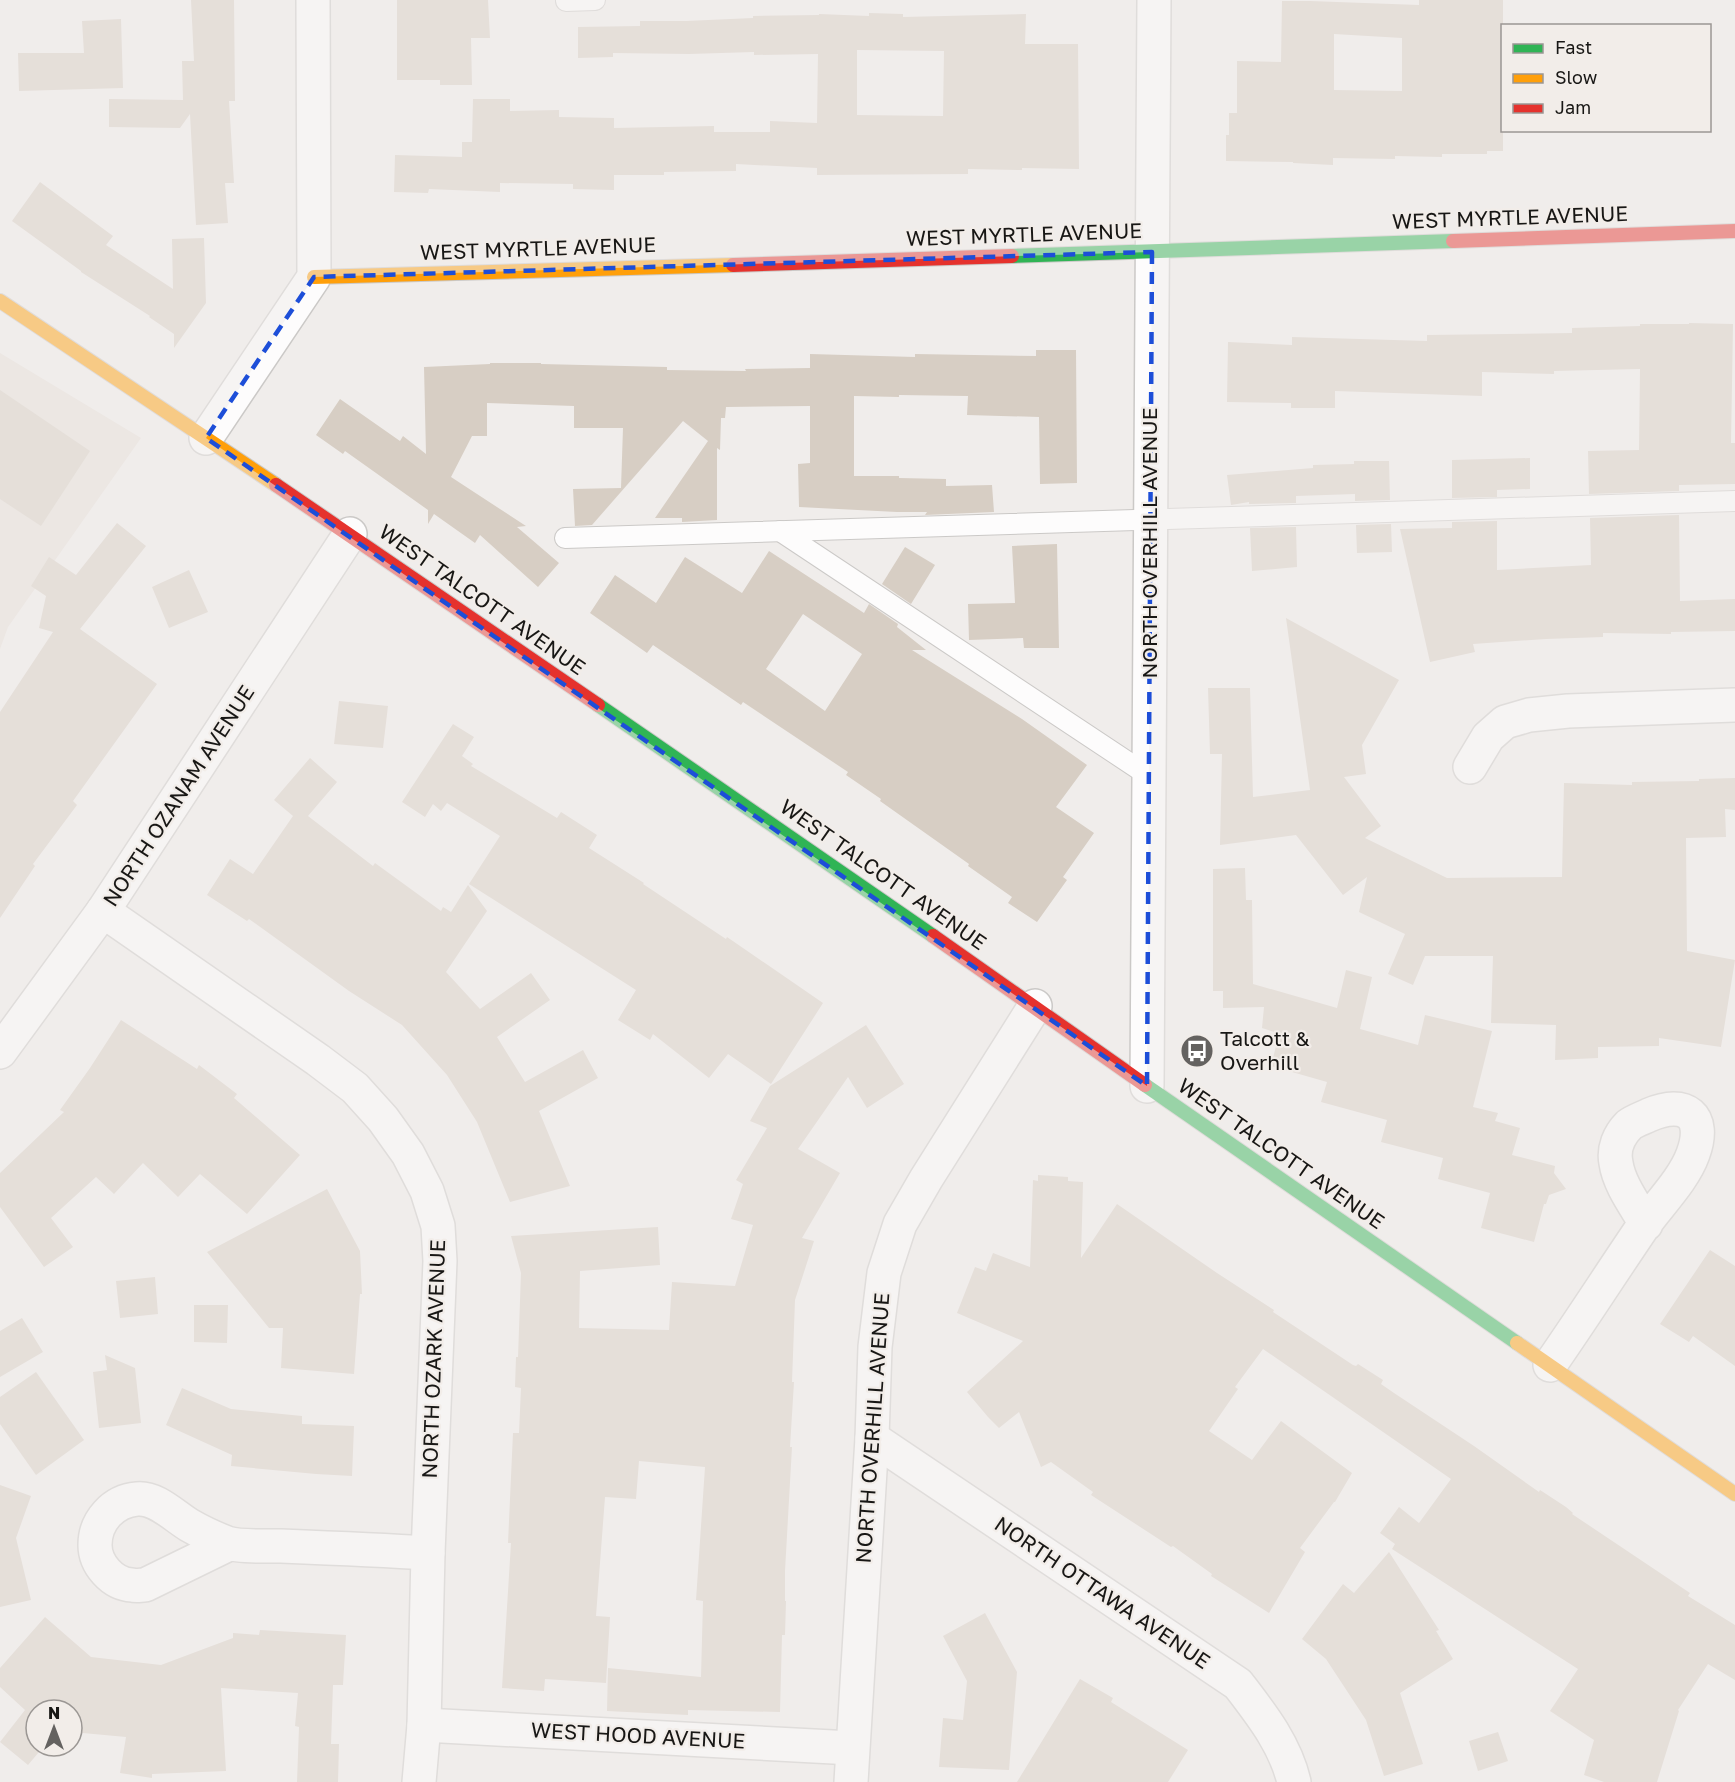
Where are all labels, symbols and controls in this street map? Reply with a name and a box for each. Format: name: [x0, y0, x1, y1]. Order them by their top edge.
legend: [1501, 24, 1711, 132]
text: Fast: [1555, 36, 1592, 58]
text: Slow: [1555, 66, 1598, 88]
text: Jam: [1555, 96, 1591, 118]
street label: WEST MYRTLE AVENUE: [1391, 200, 1628, 234]
street label: WEST MYRTLE AVENUE: [905, 217, 1142, 251]
street label: WEST MYRTLE AVENUE: [419, 231, 656, 265]
street label: NORTH OVERHILL AVENUE: [1136, 408, 1162, 678]
street label: WEST TALCOTT AVENUE: [374, 518, 591, 680]
street label: NORTH OZANAM AVENUE: [97, 680, 259, 911]
street label: WEST TALCOTT AVENUE: [775, 793, 992, 955]
place label: Talcott & Overhill: [1220, 1025, 1309, 1075]
bus stop icon: Talcott & Overhill: [1179, 1033, 1215, 1069]
street label: WEST TALCOTT AVENUE: [1173, 1072, 1390, 1234]
street label: NORTH OZARK AVENUE: [416, 1239, 450, 1479]
street label: NORTH OVERHILL AVENUE: [850, 1292, 894, 1564]
street label: NORTH OTTAWA AVENUE: [990, 1510, 1215, 1674]
north arrow: [24, 1698, 84, 1758]
text: N: [48, 1703, 60, 1723]
street label: WEST HOOD AVENUE: [530, 1716, 746, 1754]

